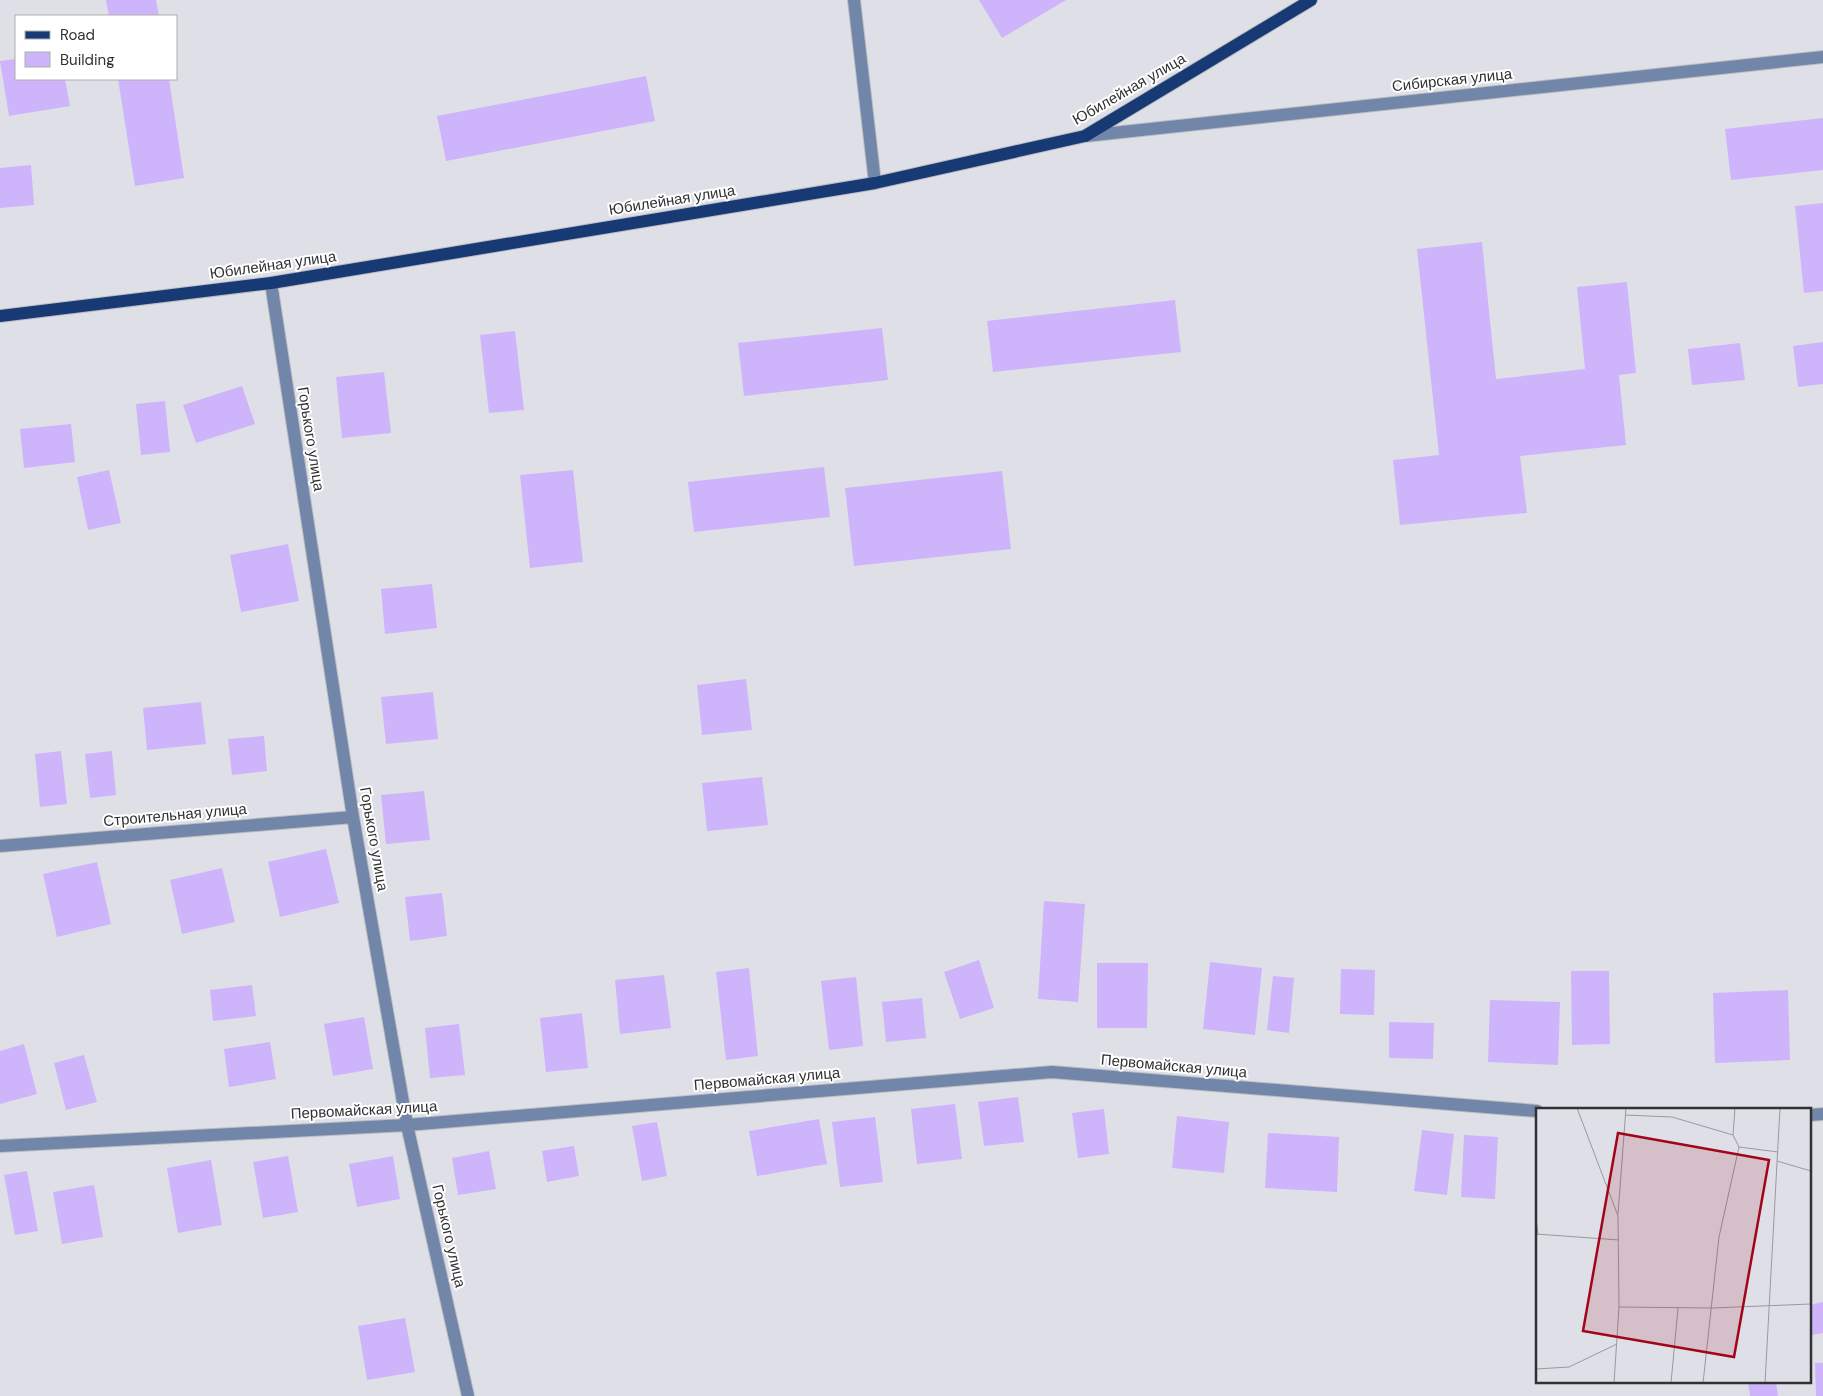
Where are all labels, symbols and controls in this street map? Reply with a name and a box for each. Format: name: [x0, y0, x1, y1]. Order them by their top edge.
legend: [15, 15, 178, 80]
text: Road: [60, 25, 95, 45]
street label: Юбилейная улица: [1069, 48, 1190, 130]
text: Building: [60, 50, 115, 70]
street label: Сибирская улица: [1391, 64, 1514, 96]
street label: Юбилейная улица: [607, 180, 737, 220]
street label: Юбилейная улица: [208, 246, 338, 284]
street label: Горького улица: [293, 385, 329, 493]
street label: Горького улица: [355, 785, 393, 893]
street label: Строительная улица: [102, 799, 248, 831]
street label: Первомайская улица: [1100, 1050, 1249, 1082]
street label: Первомайская улица: [693, 1063, 842, 1095]
street label: Первомайская улица: [290, 1096, 438, 1124]
inset map: [1536, 1108, 1810, 1384]
street label: Горького улица: [427, 1182, 471, 1290]

